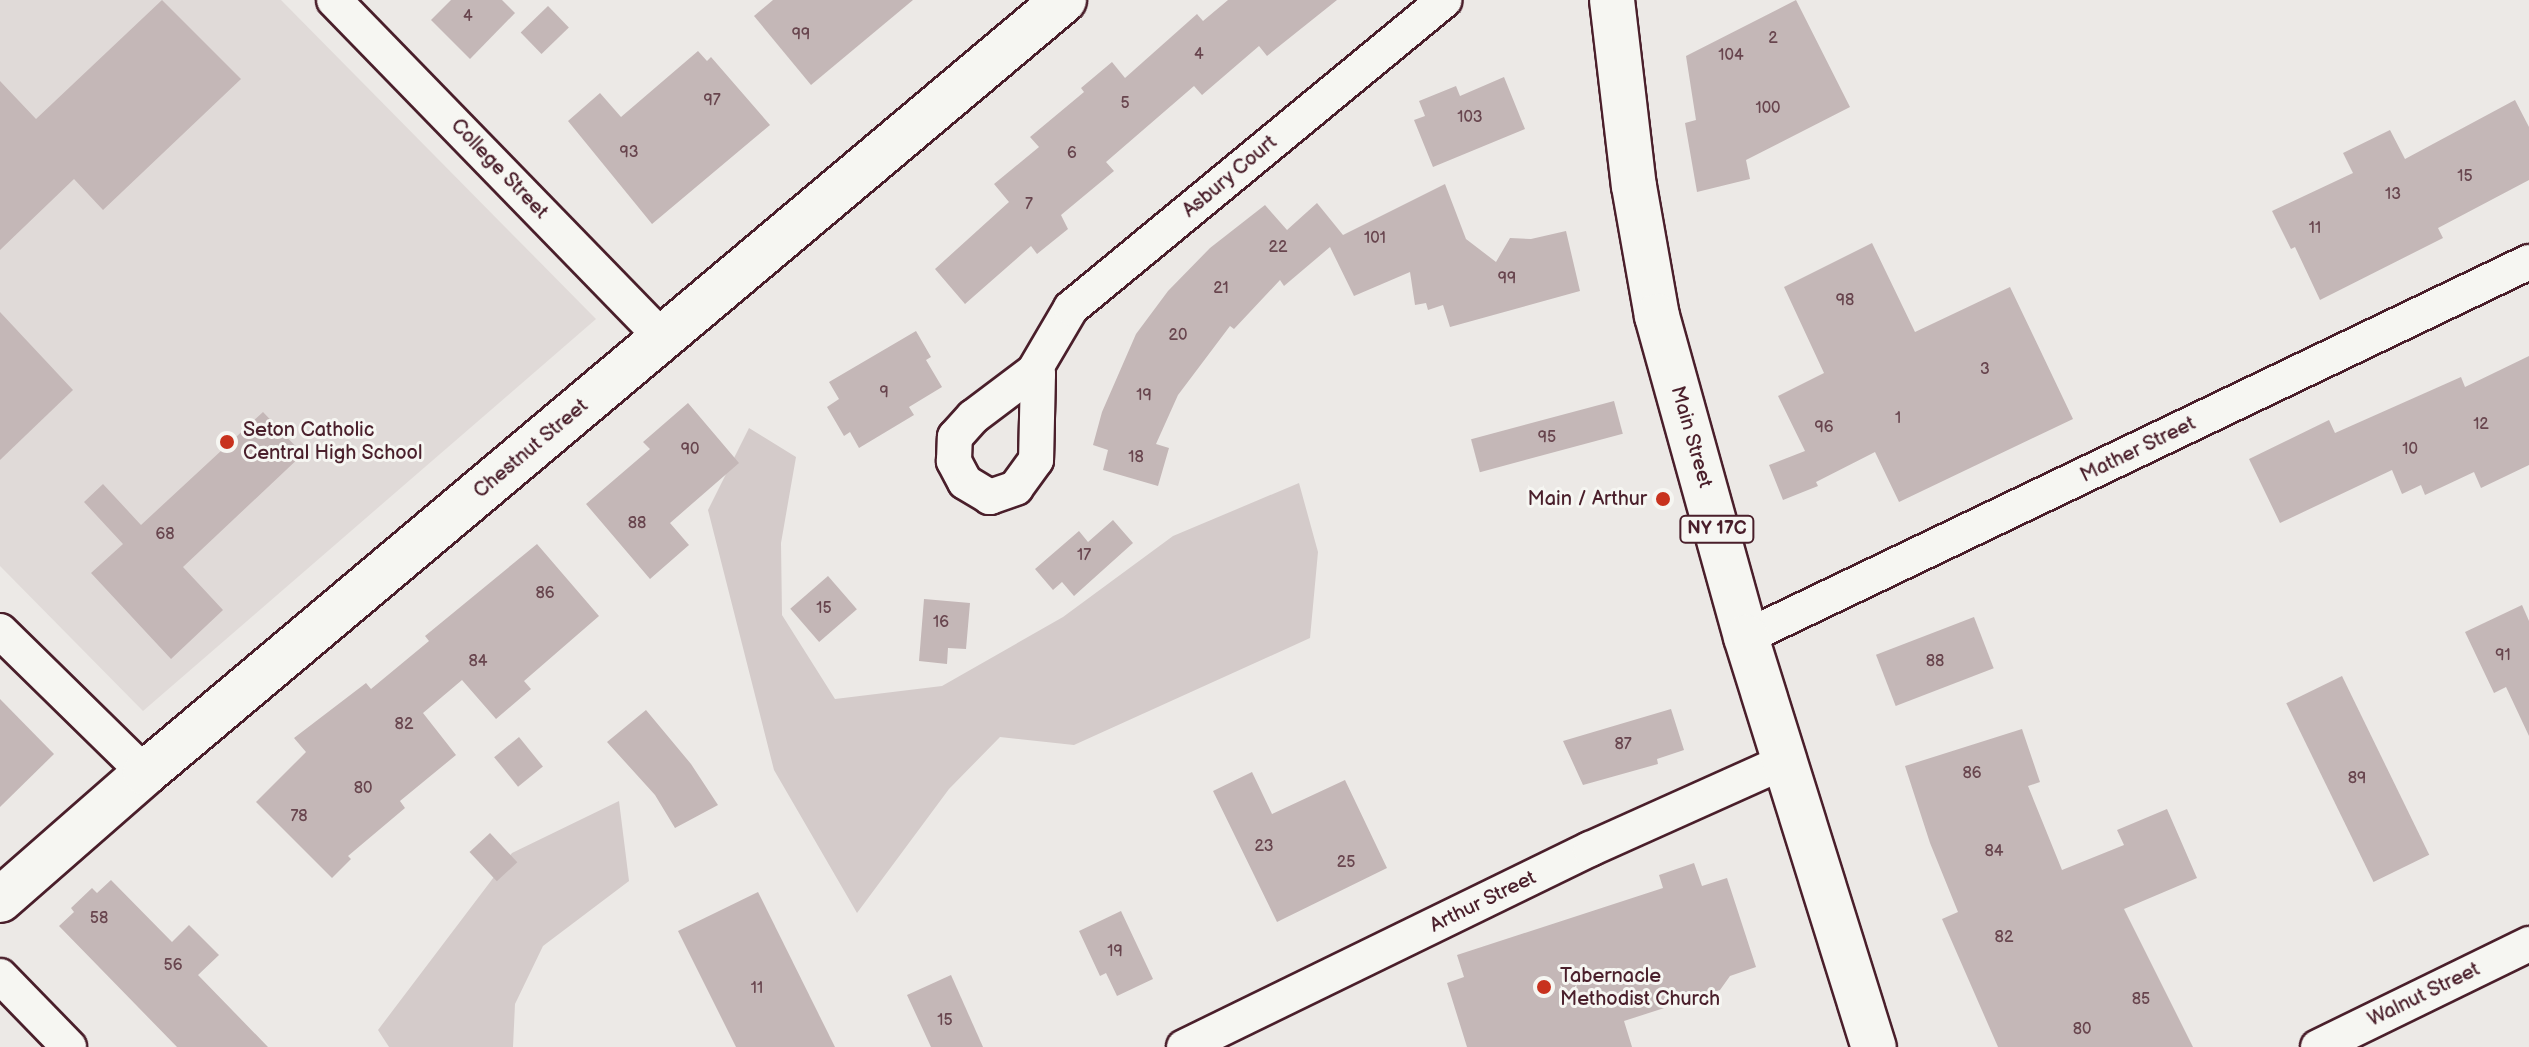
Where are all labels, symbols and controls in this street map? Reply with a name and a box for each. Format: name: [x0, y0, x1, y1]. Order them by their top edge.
house number: 4: [463, 7, 473, 27]
house number: 99: [792, 25, 810, 45]
house number: 2: [1768, 29, 1778, 49]
house number: 4: [1194, 45, 1204, 65]
house number: 104: [1718, 46, 1744, 66]
house number: 97: [703, 91, 721, 111]
house number: 5: [1120, 94, 1130, 114]
house number: 100: [1755, 99, 1781, 119]
house number: 103: [1457, 108, 1483, 128]
street label: College Street: [445, 114, 553, 224]
street label: Asbury Court: [1178, 130, 1282, 224]
house number: 93: [619, 143, 639, 163]
house number: 6: [1067, 144, 1077, 164]
house number: 15: [2457, 167, 2473, 187]
house number: 13: [2385, 185, 2401, 205]
house number: 7: [1025, 195, 1033, 215]
house number: 11: [2309, 219, 2321, 239]
house number: 101: [1364, 229, 1386, 249]
house number: 22: [1269, 238, 1287, 258]
house number: 99: [1498, 269, 1516, 289]
house number: 21: [1213, 279, 1229, 299]
house number: 98: [1836, 291, 1854, 311]
house number: 20: [1169, 326, 1187, 346]
house number: 3: [1980, 360, 1990, 380]
house number: 9: [879, 383, 889, 403]
street label: Main Street: [1665, 383, 1717, 491]
house number: 19: [1136, 386, 1152, 406]
street label: Chestnut Street: [469, 394, 593, 504]
house number: 1: [1895, 409, 1901, 429]
street label: Mather Street: [2076, 412, 2200, 488]
house number: 12: [2473, 415, 2489, 435]
place label: Seton Catholic Central High School: [243, 418, 423, 465]
house number: 96: [1814, 418, 1834, 438]
house number: 95: [1538, 428, 1556, 448]
marker: Seton Catholic Central High School: [218, 433, 236, 451]
house number: 90: [681, 440, 699, 460]
house number: 10: [2402, 440, 2418, 460]
house number: 18: [1128, 448, 1144, 468]
place label: Main / Arthur: [1528, 487, 1647, 511]
marker: Main / Arthur: [1654, 490, 1672, 508]
house number: 88: [628, 514, 646, 534]
road number: NY 17C: [1679, 515, 1755, 543]
house number: 68: [155, 525, 175, 545]
house number: 17: [1077, 546, 1091, 566]
house number: 86: [535, 584, 555, 604]
house number: 15: [816, 599, 832, 619]
house number: 16: [933, 613, 949, 633]
house number: 91: [2495, 646, 2511, 666]
house number: 84: [468, 652, 488, 672]
house number: 88: [1926, 652, 1944, 672]
house number: 82: [395, 715, 413, 735]
house number: 87: [1614, 735, 1632, 755]
house number: 86: [1962, 764, 1982, 784]
house number: 89: [2348, 769, 2366, 789]
house number: 80: [354, 779, 372, 799]
house number: 78: [290, 807, 308, 827]
house number: 23: [1255, 837, 1273, 857]
house number: 84: [1984, 842, 2004, 862]
house number: 25: [1337, 853, 1355, 873]
street label: Arthur Street: [1426, 866, 1540, 938]
house number: 58: [90, 909, 108, 929]
house number: 82: [1995, 928, 2013, 948]
house number: 19: [1107, 942, 1123, 962]
house number: 56: [164, 956, 182, 976]
street label: Walnut Street: [2364, 958, 2484, 1032]
place label: Tabernacle Methodist Church: [1560, 964, 1720, 1011]
marker: Tabernacle Methodist Church: [1535, 978, 1553, 996]
house number: 11: [751, 979, 763, 999]
house number: 85: [2132, 990, 2150, 1010]
house number: 15: [937, 1011, 953, 1031]
house number: 80: [2073, 1020, 2091, 1040]

